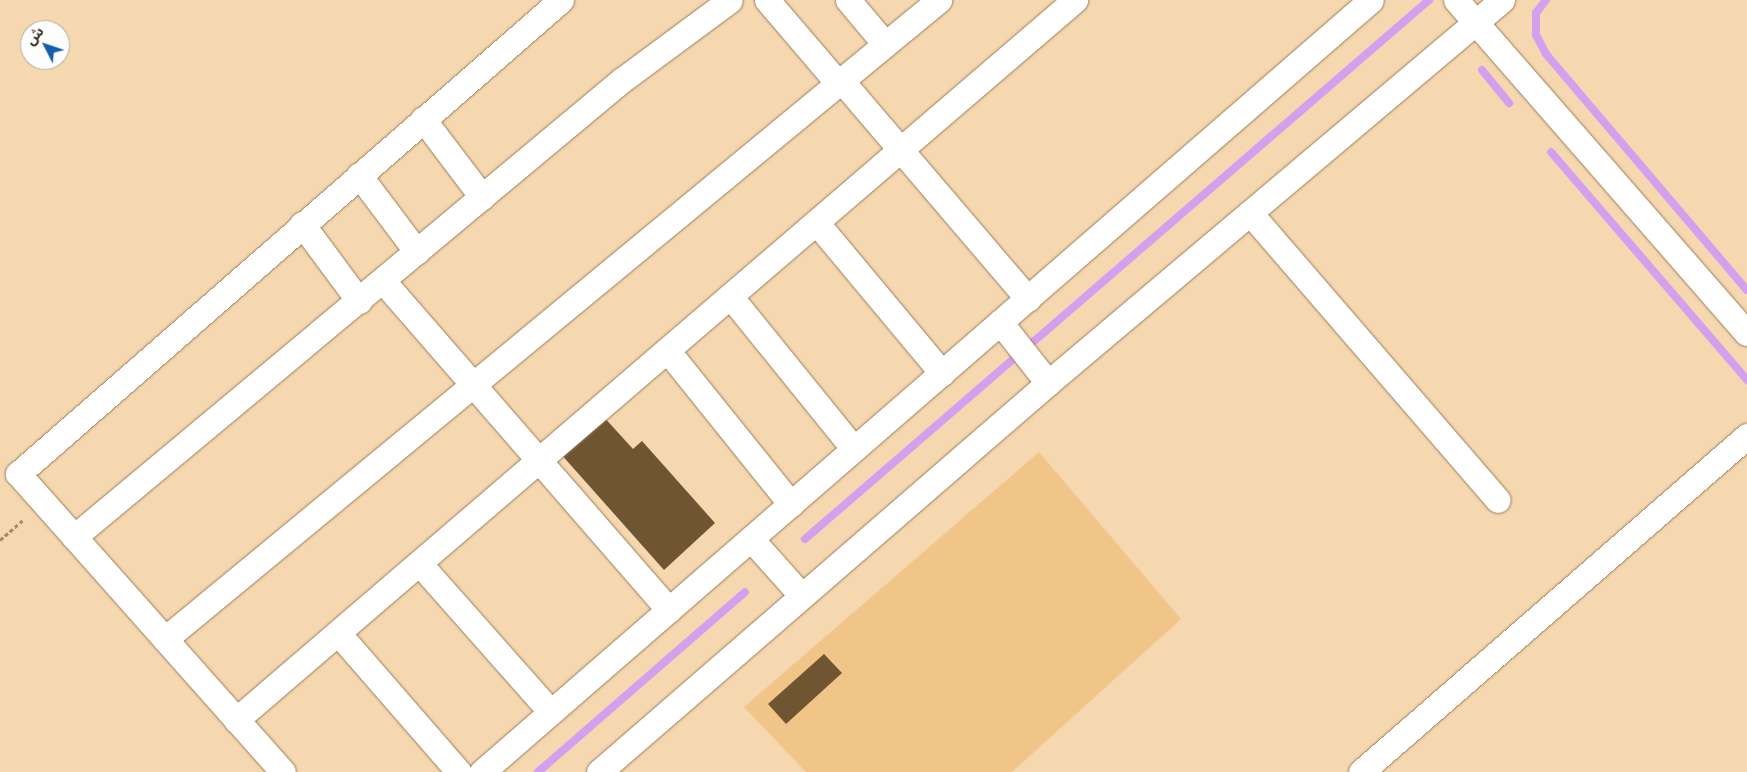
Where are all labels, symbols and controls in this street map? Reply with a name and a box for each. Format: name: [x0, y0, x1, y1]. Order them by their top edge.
north arrow: [20, 20, 70, 70]
text: ش: [21, 22, 48, 49]

